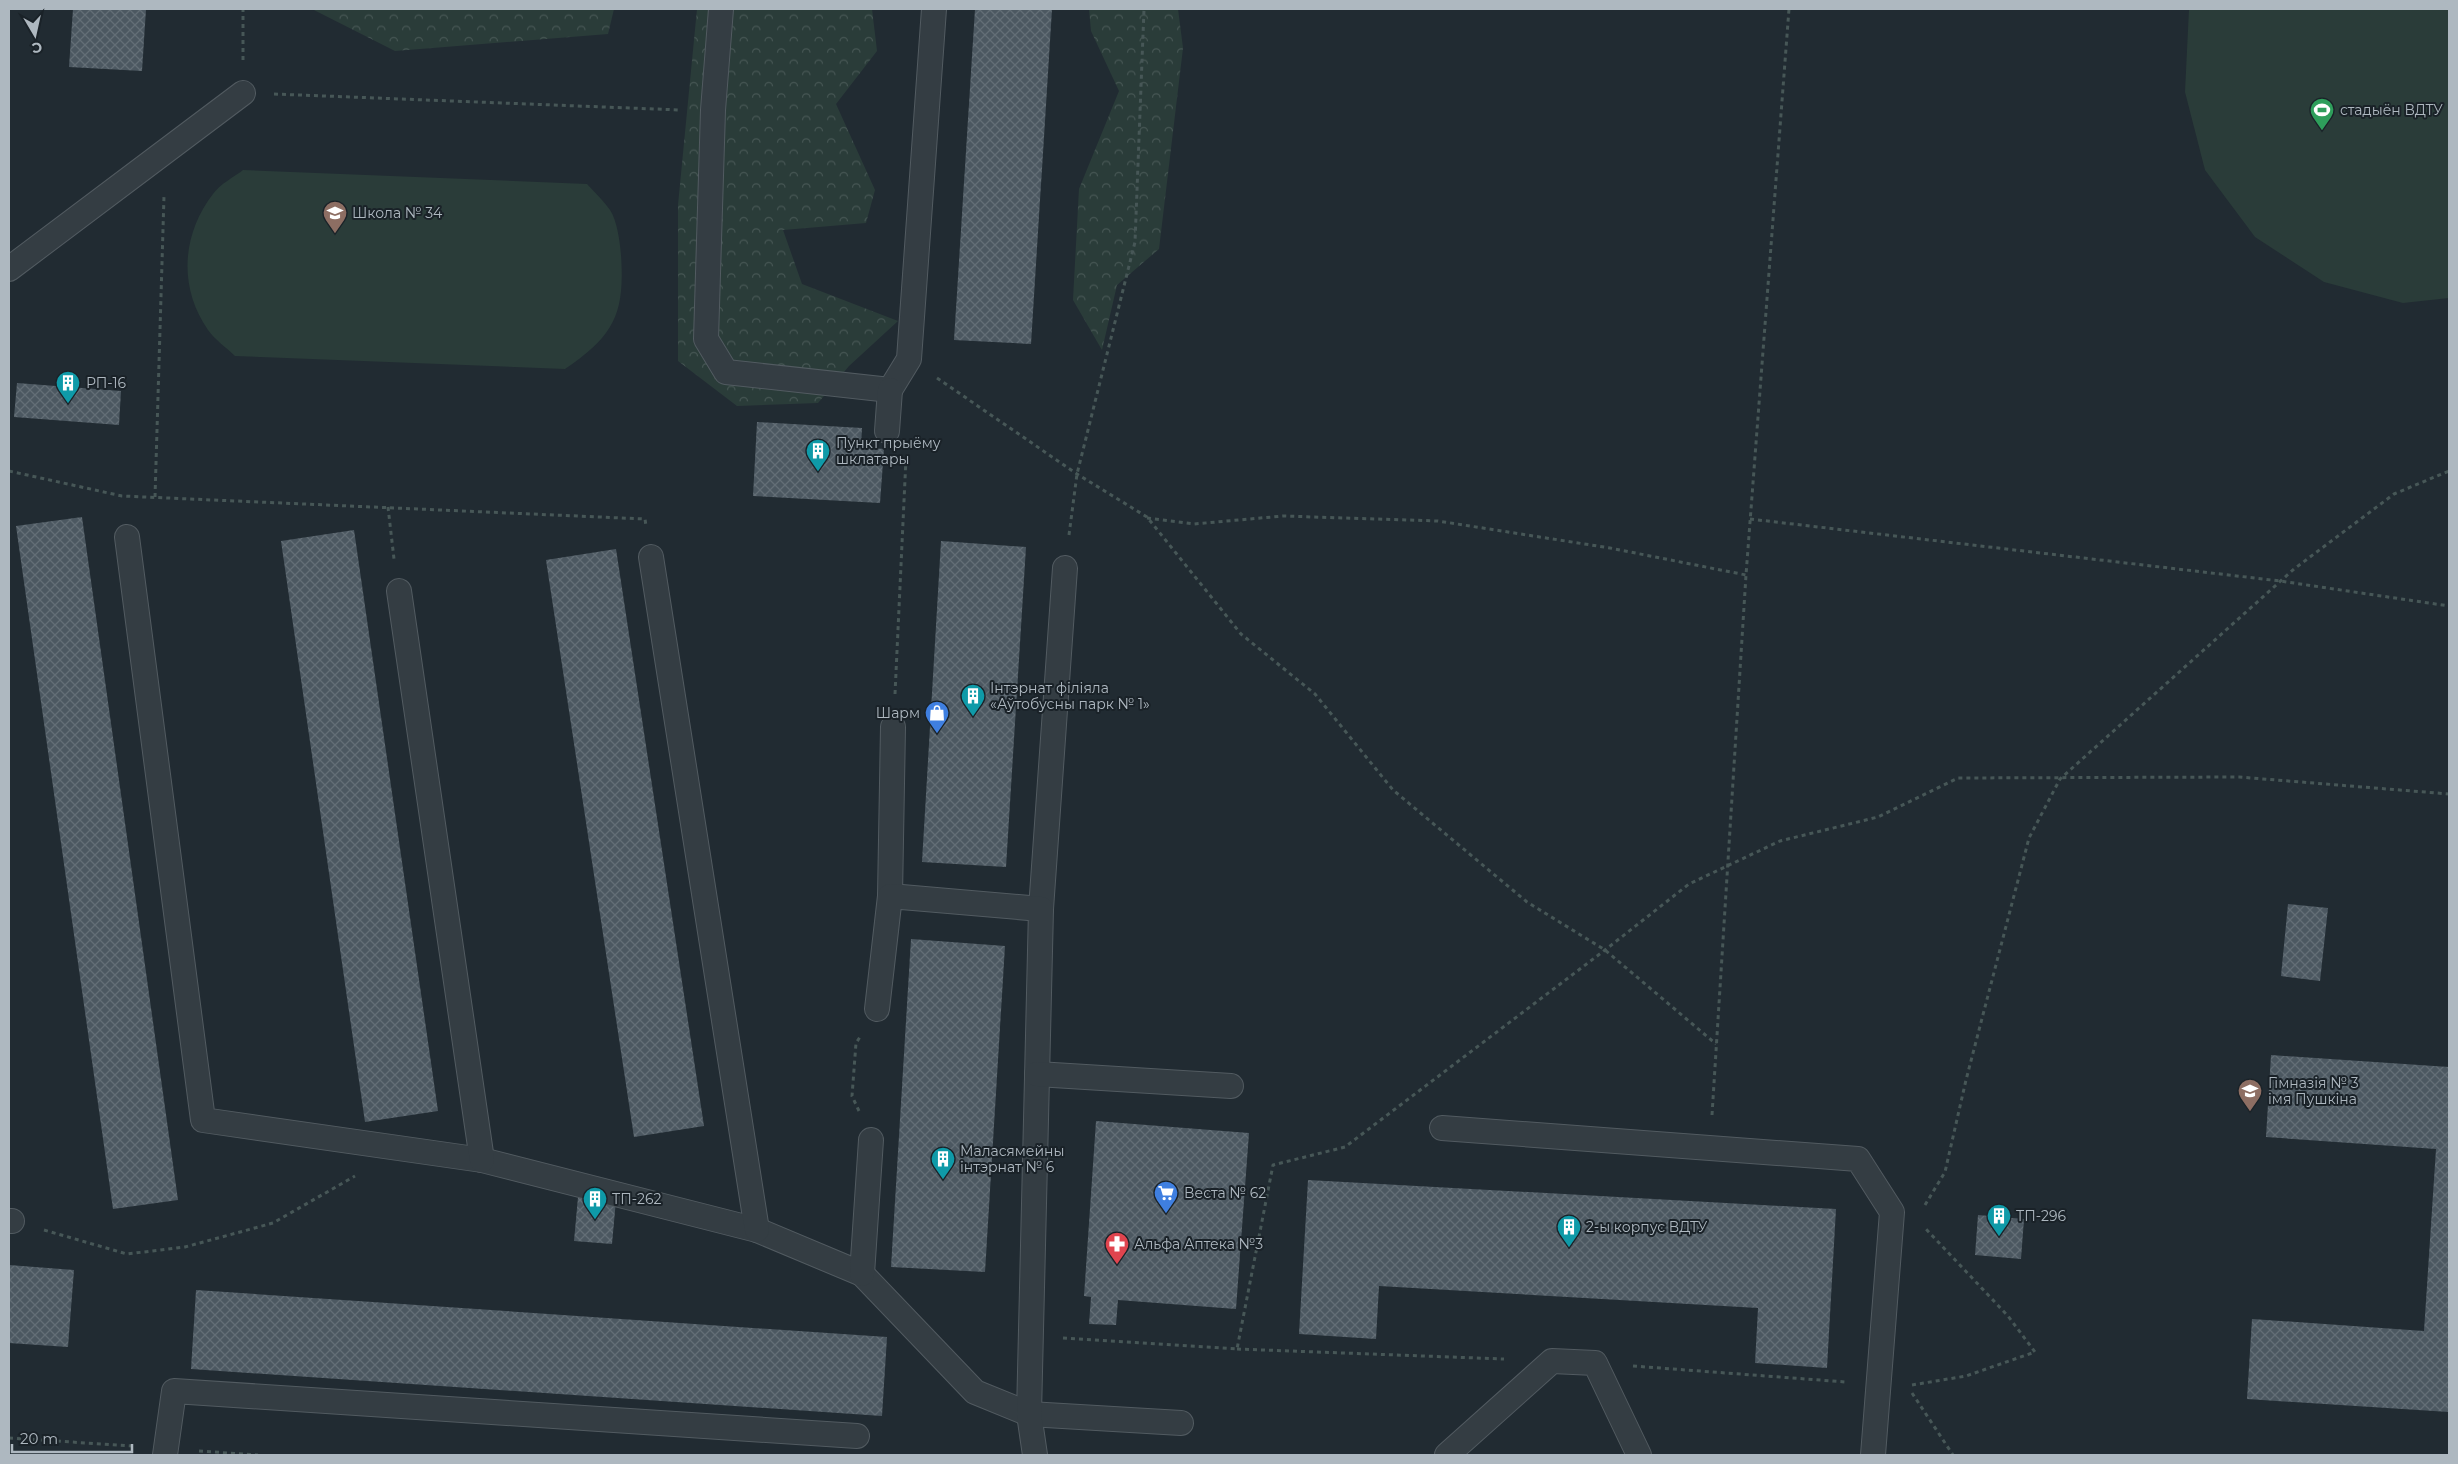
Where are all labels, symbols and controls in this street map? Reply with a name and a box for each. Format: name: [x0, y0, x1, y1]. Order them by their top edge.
north arrow: [10, 10, 60, 60]
text: С: [31, 38, 43, 58]
sports icon: стадыён ВДТУ: [2309, 97, 2335, 131]
place label: стадыён ВДТУ: [2340, 101, 2443, 119]
school or university icon: Школа № 34: [322, 200, 348, 234]
place label: Школа № 34: [352, 204, 443, 222]
building icon: РП-16: [55, 370, 81, 404]
place label: РП-16: [86, 374, 126, 392]
place label: Пункт прыёму шклатары: [836, 434, 941, 468]
building icon: Пункт прыёму шклатары: [805, 438, 831, 472]
place label: Інтэрнат філіяла «Аўтобусны парк № 1»: [990, 679, 1150, 713]
building icon: Інтэрнат філіяла «Аўтобусны парк № 1»: [960, 683, 986, 717]
shop icon: Шарм: [924, 700, 950, 734]
place label: Шарм: [876, 704, 920, 722]
place label: Гімназія № 3 імя Пушкіна: [2268, 1074, 2359, 1108]
school or university icon: Гімназія № 3 імя Пушкіна: [2237, 1078, 2263, 1112]
place label: Маласямейны інтэрнат № 6: [960, 1142, 1065, 1176]
building icon: Маласямейны інтэрнат № 6: [930, 1146, 956, 1180]
supermarket icon: Веста № 62: [1153, 1180, 1179, 1214]
place label: Веста № 62: [1184, 1184, 1266, 1202]
building icon: ТП-262: [582, 1186, 608, 1220]
place label: ТП-262: [612, 1190, 661, 1208]
building icon: ТП-296: [1986, 1203, 2012, 1237]
place label: ТП-296: [2016, 1207, 2066, 1225]
building icon: 2-ы корпус ВДТУ: [1556, 1214, 1582, 1248]
place label: 2-ы корпус ВДТУ: [1586, 1218, 1708, 1236]
pharmacy icon: Альфа Аптека №3: [1104, 1231, 1130, 1265]
place label: Альфа Аптека №3: [1134, 1235, 1263, 1253]
scale bar: [12, 1422, 132, 1454]
text: 20 m: [20, 1429, 58, 1448]

